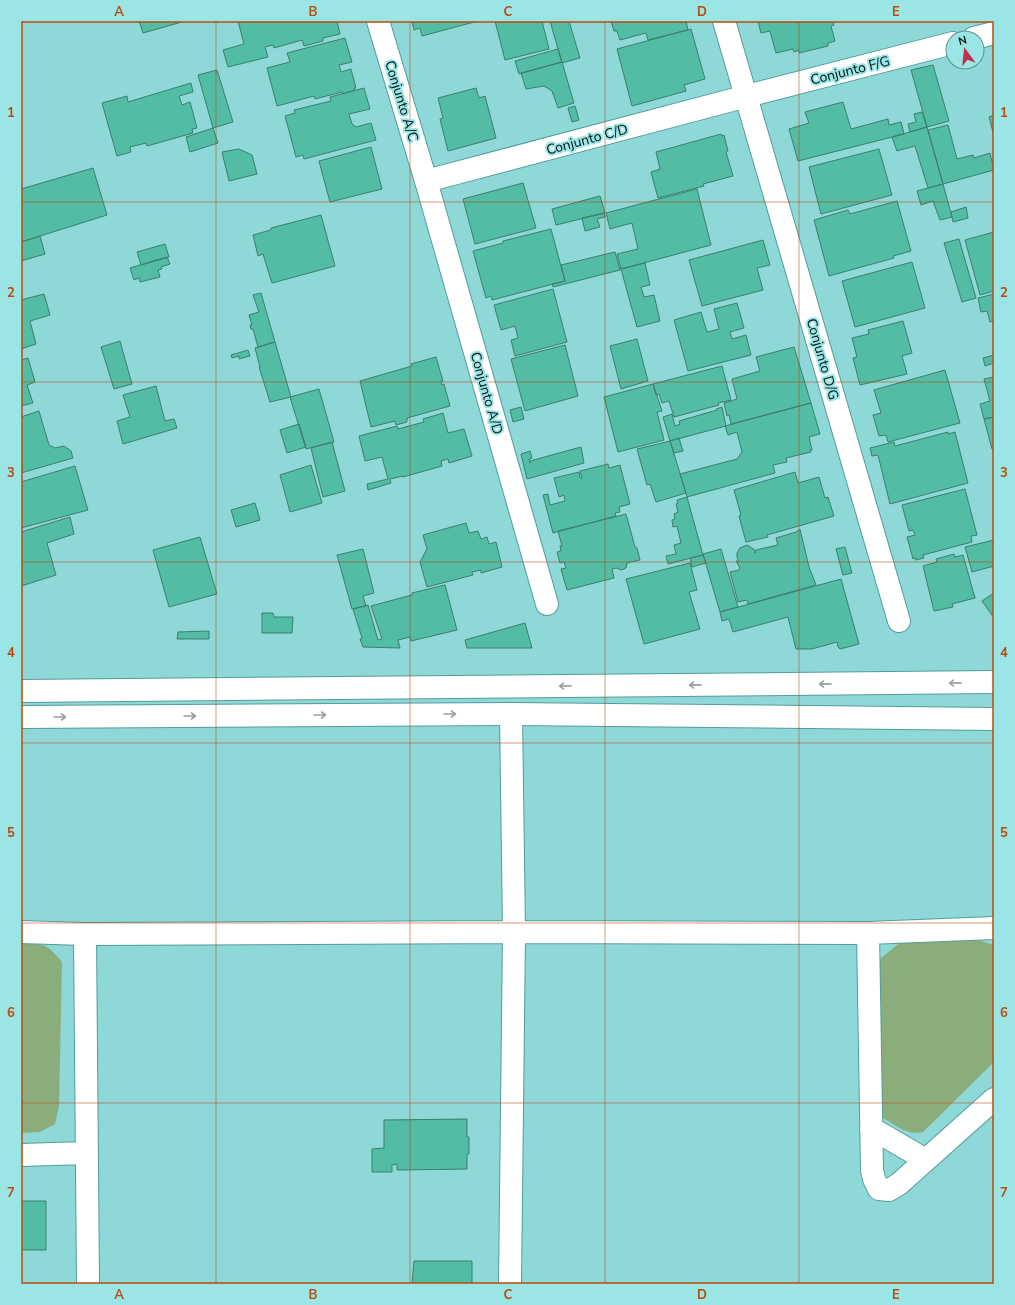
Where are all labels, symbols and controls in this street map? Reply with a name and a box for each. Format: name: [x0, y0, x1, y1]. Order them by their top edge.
text: A: [114, 3, 124, 21]
text: B: [309, 3, 318, 21]
text: C: [504, 3, 513, 21]
text: D: [697, 3, 707, 21]
text: E: [892, 3, 900, 21]
north arrow: [945, 30, 985, 70]
text: N: [957, 33, 968, 49]
street label: Conjunto F/G: [808, 51, 892, 90]
street label: Conjunto A/C: [380, 58, 423, 144]
text: 1: [7, 104, 15, 122]
text: 1: [1000, 104, 1008, 122]
street label: Conjunto C/D: [544, 119, 630, 160]
text: 2: [7, 284, 15, 302]
text: 2: [1000, 284, 1008, 302]
street label: Conjunto D/G: [802, 316, 843, 402]
street label: Conjunto A/D: [466, 350, 507, 437]
text: 3: [7, 464, 15, 482]
text: 3: [1000, 464, 1008, 482]
text: 4: [7, 644, 15, 662]
text: 4: [1000, 644, 1008, 662]
one-way arrow: [949, 679, 962, 686]
one-way arrow: [819, 680, 832, 688]
one-way arrow: [689, 681, 702, 689]
one-way arrow: [559, 682, 572, 690]
one-way arrow: [443, 710, 456, 718]
one-way arrow: [313, 711, 326, 719]
one-way arrow: [183, 712, 196, 720]
one-way arrow: [53, 713, 66, 721]
text: 5: [7, 824, 15, 842]
text: 5: [1000, 824, 1008, 842]
text: 6: [7, 1004, 15, 1022]
text: 6: [1000, 1004, 1008, 1022]
text: 7: [7, 1184, 15, 1202]
text: 7: [1000, 1184, 1008, 1202]
text: A: [114, 1286, 124, 1304]
text: B: [309, 1286, 318, 1304]
text: C: [504, 1286, 513, 1304]
text: D: [697, 1286, 707, 1304]
text: E: [892, 1286, 900, 1304]

